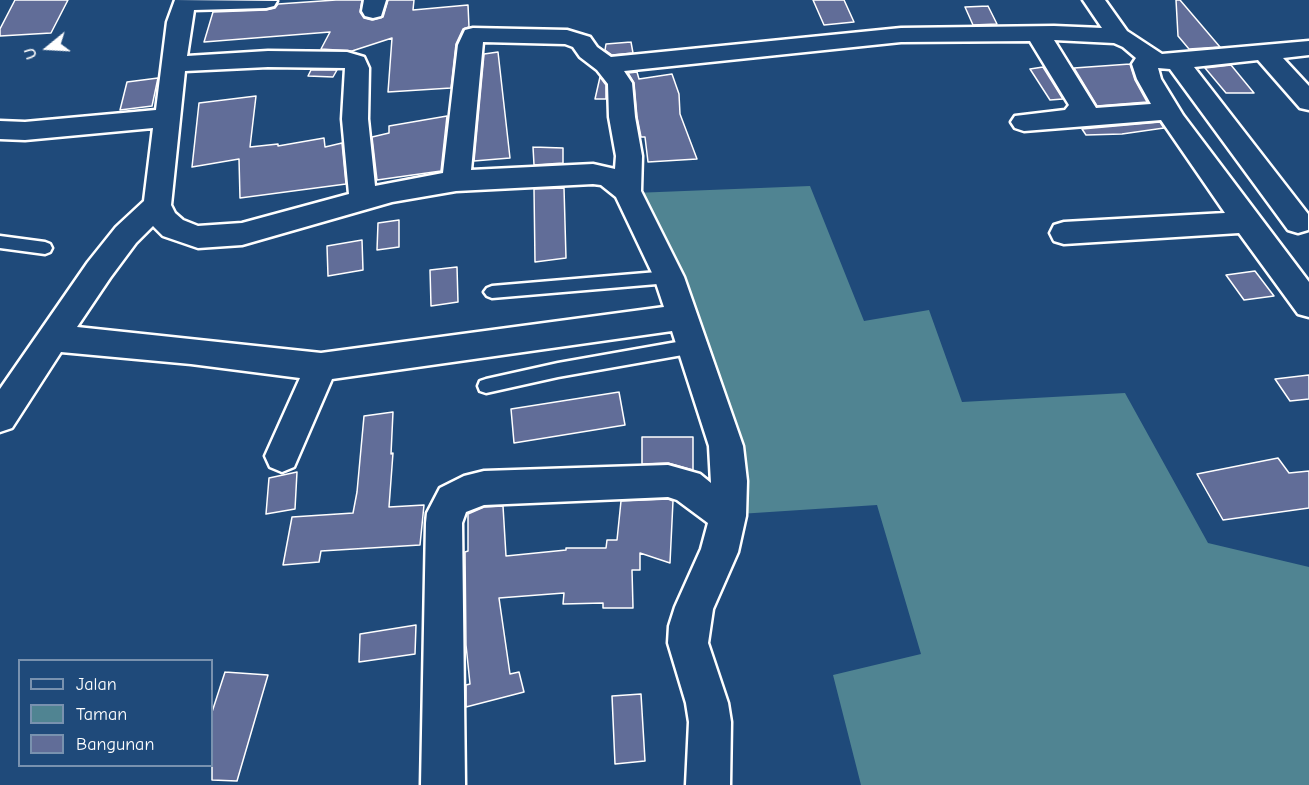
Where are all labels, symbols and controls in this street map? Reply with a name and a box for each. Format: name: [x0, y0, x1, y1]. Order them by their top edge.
north arrow: [18, 18, 78, 78]
text: U: [21, 46, 41, 61]
legend: [18, 659, 213, 767]
text: Jalan: [76, 674, 117, 695]
text: Taman: [76, 704, 127, 725]
text: Bangunan: [76, 734, 154, 755]

